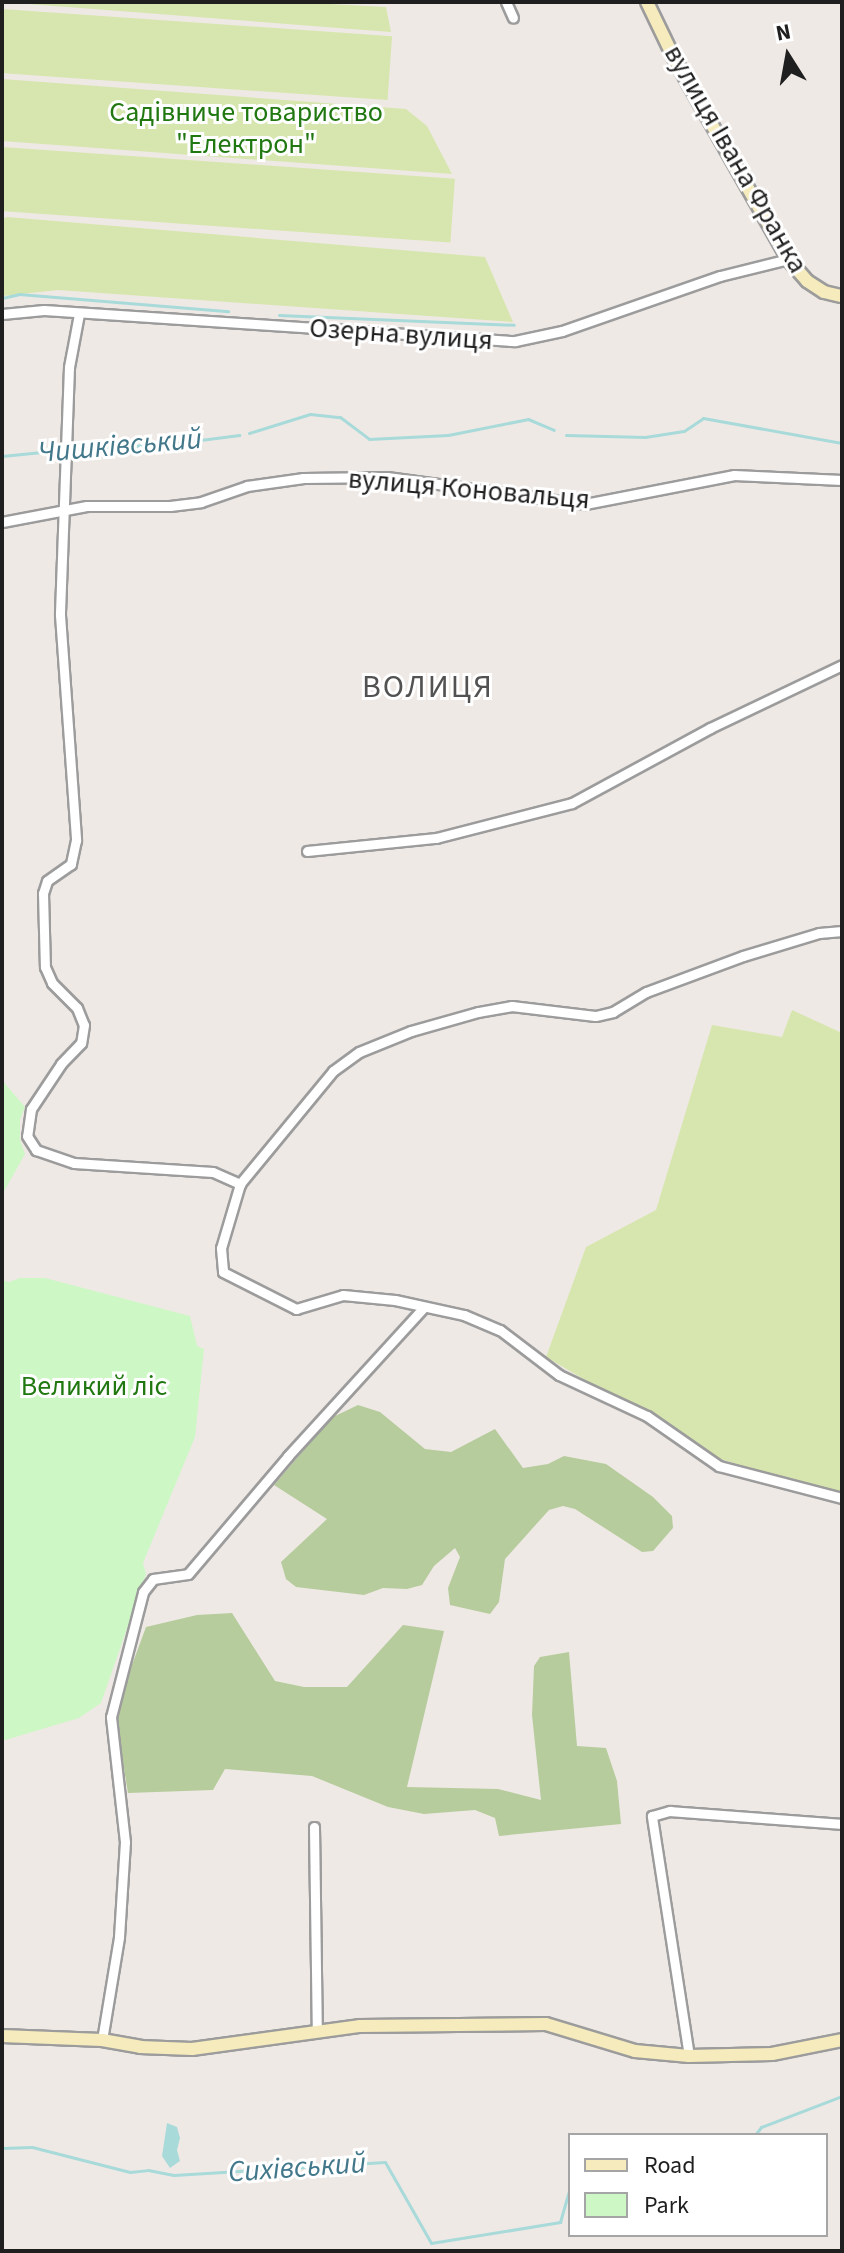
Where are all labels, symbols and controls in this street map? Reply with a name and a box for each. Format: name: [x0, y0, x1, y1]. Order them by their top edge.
text: N: [773, 15, 794, 50]
north arrow: [748, 16, 828, 96]
street label: вулиця Івана Франка: [657, 39, 815, 279]
park label: Садівниче товариство "Електрон": [109, 95, 383, 161]
street label: Озерна вулиця: [308, 311, 494, 357]
water label: Чишківський: [36, 421, 204, 471]
street label: вулиця Коновальця: [347, 462, 591, 516]
district label: ВОЛИЦЯ: [362, 668, 494, 706]
park label: Великий ліс: [21, 1369, 167, 1403]
legend: [568, 2133, 828, 2237]
water label: Сихівський: [227, 2145, 367, 2191]
text: Road: [644, 2148, 696, 2183]
text: Park: [644, 2188, 689, 2223]

